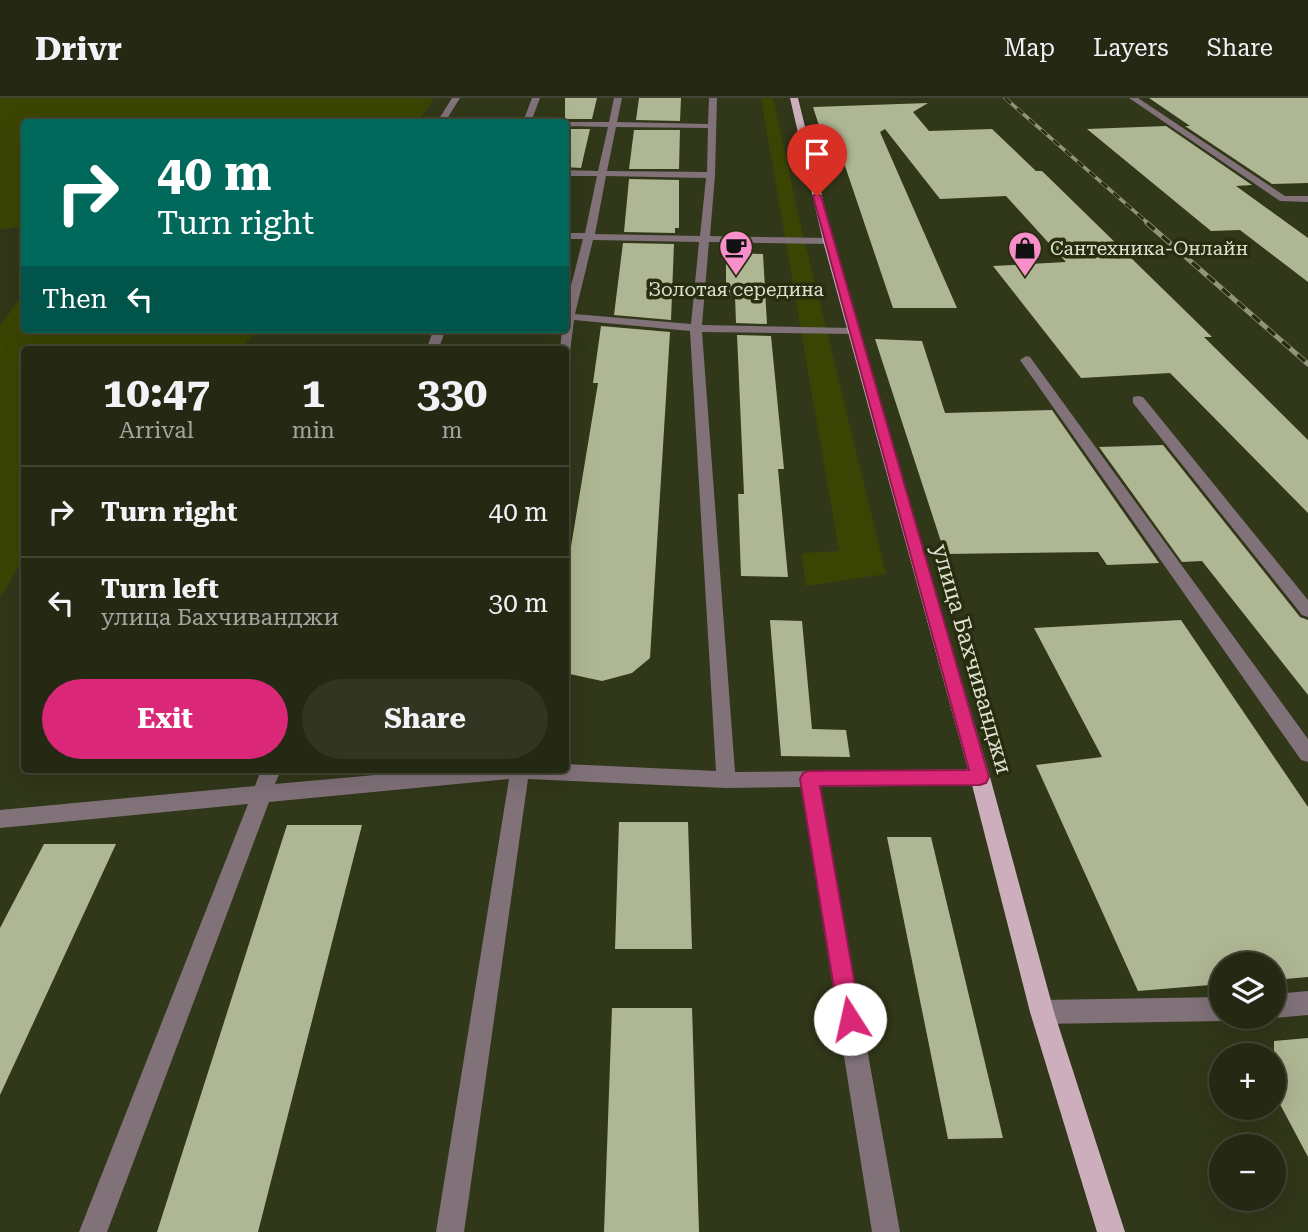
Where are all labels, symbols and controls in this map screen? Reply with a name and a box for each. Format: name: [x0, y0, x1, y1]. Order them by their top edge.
text: Drivr: [35, 29, 122, 68]
text: Map: [1004, 34, 1055, 62]
text: Layers: [1093, 34, 1169, 62]
text: Share: [1207, 34, 1273, 62]
pin: [787, 124, 847, 196]
icon: arrive: [798, 135, 836, 173]
text: 40 m: [157, 145, 272, 202]
icon: right: [42, 147, 133, 238]
text: Turn right: [157, 204, 314, 242]
cafe icon: Золотая середина: [717, 228, 755, 277]
shop icon: Сантехника-Онлайн: [1006, 229, 1044, 278]
place label: Сантехника-Онлайн: [1050, 237, 1248, 260]
place label: Золотая середина: [648, 278, 825, 301]
icon: left: [121, 280, 159, 318]
text: Then: [42, 284, 107, 314]
text: 10:47: [103, 368, 210, 417]
text: 1: [302, 368, 325, 417]
text: 330: [417, 368, 487, 417]
text: Arrival: [119, 417, 194, 444]
text: min: [292, 417, 335, 444]
text: m: [441, 417, 462, 444]
icon: right: [42, 493, 80, 531]
text: Turn right: [101, 497, 237, 527]
text: 40 m: [489, 497, 548, 527]
street label: улица Бахчиванджи: [926, 541, 1018, 777]
text: Turn left: [101, 574, 219, 604]
icon: left: [42, 584, 80, 622]
text: 30 m: [489, 588, 548, 618]
text: улица Бахчиванджи: [101, 604, 339, 631]
button: Exit: [42, 679, 288, 759]
button: Share: [302, 679, 548, 759]
map controls: [1209, 952, 1286, 1211]
button: layers: [1209, 952, 1286, 1029]
position arrow: [813, 982, 887, 1056]
button: +: [1209, 1043, 1286, 1120]
button: −: [1209, 1134, 1286, 1211]

